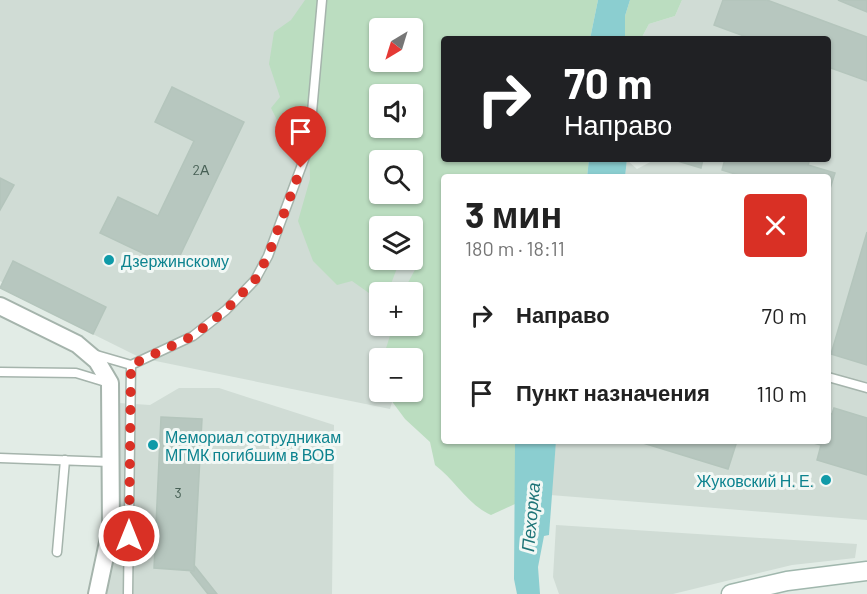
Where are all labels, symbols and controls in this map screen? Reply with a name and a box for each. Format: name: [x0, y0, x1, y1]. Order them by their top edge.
north arrow: [369, 18, 423, 72]
map controls: [369, 18, 423, 402]
text: 70 m: [564, 57, 652, 107]
icon: right: [465, 60, 543, 138]
button: sound: [369, 84, 423, 138]
pin: [275, 106, 326, 168]
text: Направо: [564, 108, 672, 140]
icon: arrive: [284, 115, 317, 148]
button: search: [369, 150, 423, 204]
house number: 2А: [193, 161, 210, 178]
text: 3 мин: [465, 192, 562, 235]
button: close: [744, 194, 807, 257]
button: layers: [369, 216, 423, 270]
text: 180 m · 18:11: [465, 236, 565, 260]
place label: Дзержинскому: [121, 251, 229, 270]
marker: Дзержинскому: [102, 253, 116, 267]
button: +: [369, 282, 423, 336]
icon: right: [465, 299, 498, 332]
text: Направо: [516, 301, 610, 327]
text: 70 m: [762, 302, 807, 328]
button: −: [369, 348, 423, 402]
icon: arrive: [465, 377, 498, 410]
text: Пункт назначения: [516, 379, 710, 405]
text: 110 m: [757, 380, 807, 406]
place label: Мемориал сотрудникам МГМК погибшим в ВОВ: [165, 427, 341, 464]
marker: Мемориал сотрудникам МГМК погибшим в ВОВ: [146, 438, 160, 452]
place label: Жуковский Н. Е.: [697, 471, 814, 490]
marker: Жуковский Н. Е.: [819, 473, 833, 487]
water label: Пехорка: [516, 481, 544, 553]
house number: 3: [174, 484, 182, 501]
position arrow: [97, 504, 161, 568]

